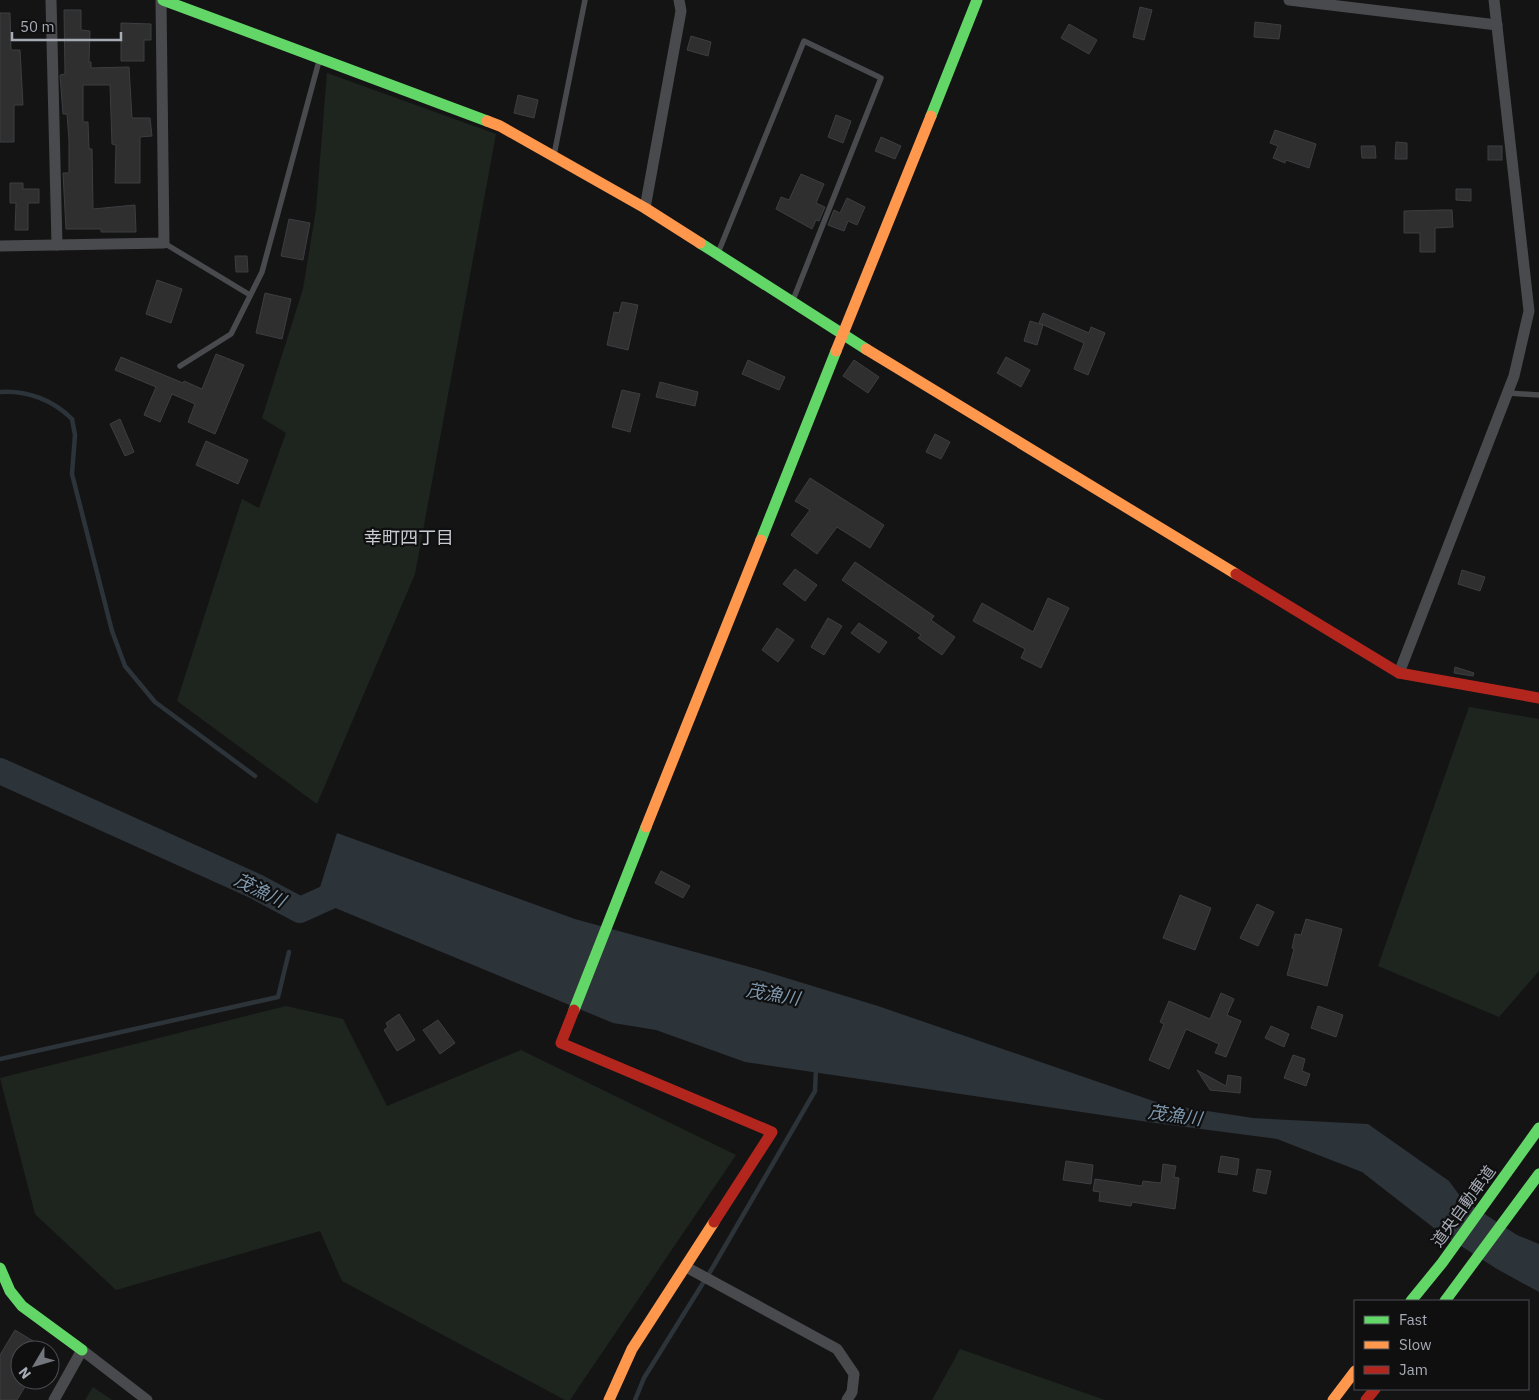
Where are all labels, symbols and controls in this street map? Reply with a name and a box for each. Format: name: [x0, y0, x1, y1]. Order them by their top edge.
scale bar: [12, 10, 121, 42]
text: 50 m: [20, 17, 55, 36]
district label: 幸町四丁目: [364, 526, 454, 549]
water label: 茂漁川: [231, 868, 291, 913]
water label: 茂漁川: [744, 978, 804, 1010]
water label: 茂漁川: [1147, 1100, 1205, 1130]
street label: 道央自動車道: [1427, 1161, 1499, 1251]
legend: [1354, 1300, 1529, 1390]
text: Fast: [1399, 1310, 1427, 1329]
text: Slow: [1399, 1335, 1432, 1354]
north arrow: [10, 1340, 60, 1390]
text: Jam: [1399, 1360, 1428, 1379]
text: N: [15, 1363, 35, 1383]

